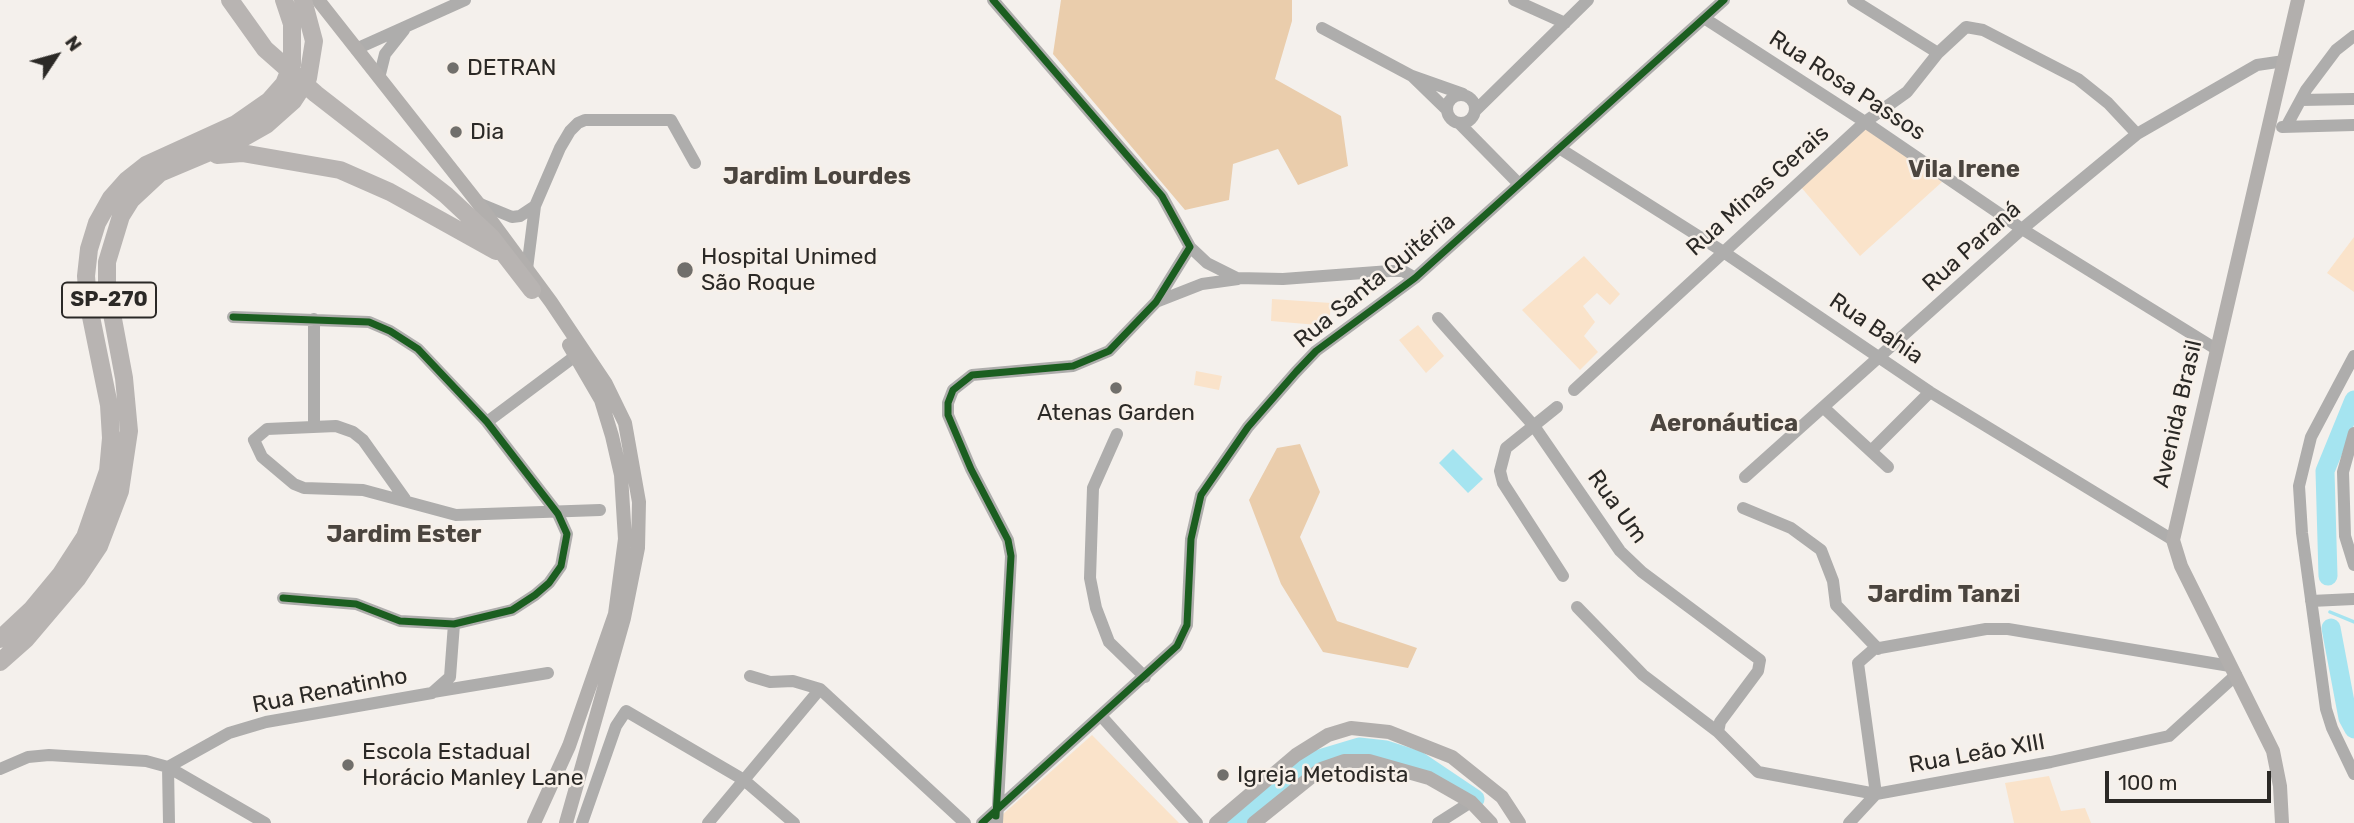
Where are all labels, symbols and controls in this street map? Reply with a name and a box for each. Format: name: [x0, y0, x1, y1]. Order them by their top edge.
north arrow: [21, 21, 91, 91]
street label: Rua Rosa Passos: [1764, 25, 1930, 147]
text: N: [60, 31, 87, 56]
place label: DETRAN: [467, 54, 557, 82]
marker: DETRAN: [445, 60, 461, 76]
place label: Dia: [470, 118, 504, 146]
street label: Rua Minas Gerais: [1681, 120, 1835, 262]
marker: Dia: [448, 124, 464, 140]
district label: Vila Irene: [1908, 156, 2020, 184]
district label: Jardim Lourdes: [723, 163, 911, 191]
street label: Rua Paraná: [1917, 196, 2027, 298]
street label: Rua Santa Quitéria: [1289, 208, 1461, 354]
place label: Hospital Unimed São Roque: [701, 243, 877, 297]
marker: Hospital Unimed São Roque: [675, 260, 695, 280]
road number: SP-270: [62, 282, 156, 318]
street label: Rua Bahia: [1824, 287, 1928, 371]
street label: Avenida Brasil: [2148, 337, 2208, 491]
marker: Atenas Garden: [1108, 380, 1124, 396]
place label: Atenas Garden: [1037, 399, 1195, 427]
district label: Aeronáutica: [1650, 410, 1798, 438]
street label: Rua Um: [1581, 465, 1653, 549]
district label: Jardim Ester: [326, 521, 482, 549]
district label: Jardim Tanzi: [1868, 581, 2020, 609]
street label: Rua Renatinho: [250, 662, 410, 720]
street label: Rua Leão XIII: [1907, 728, 2047, 780]
place label: Escola Estadual Horácio Manley Lane: [362, 738, 584, 792]
scale bar: [2109, 756, 2275, 800]
marker: Escola Estadual Horácio Manley Lane: [340, 757, 356, 773]
place label: Igreja Metodista: [1237, 761, 1408, 789]
marker: Igreja Metodista: [1215, 767, 1231, 783]
text: 100 m: [2118, 770, 2177, 795]

